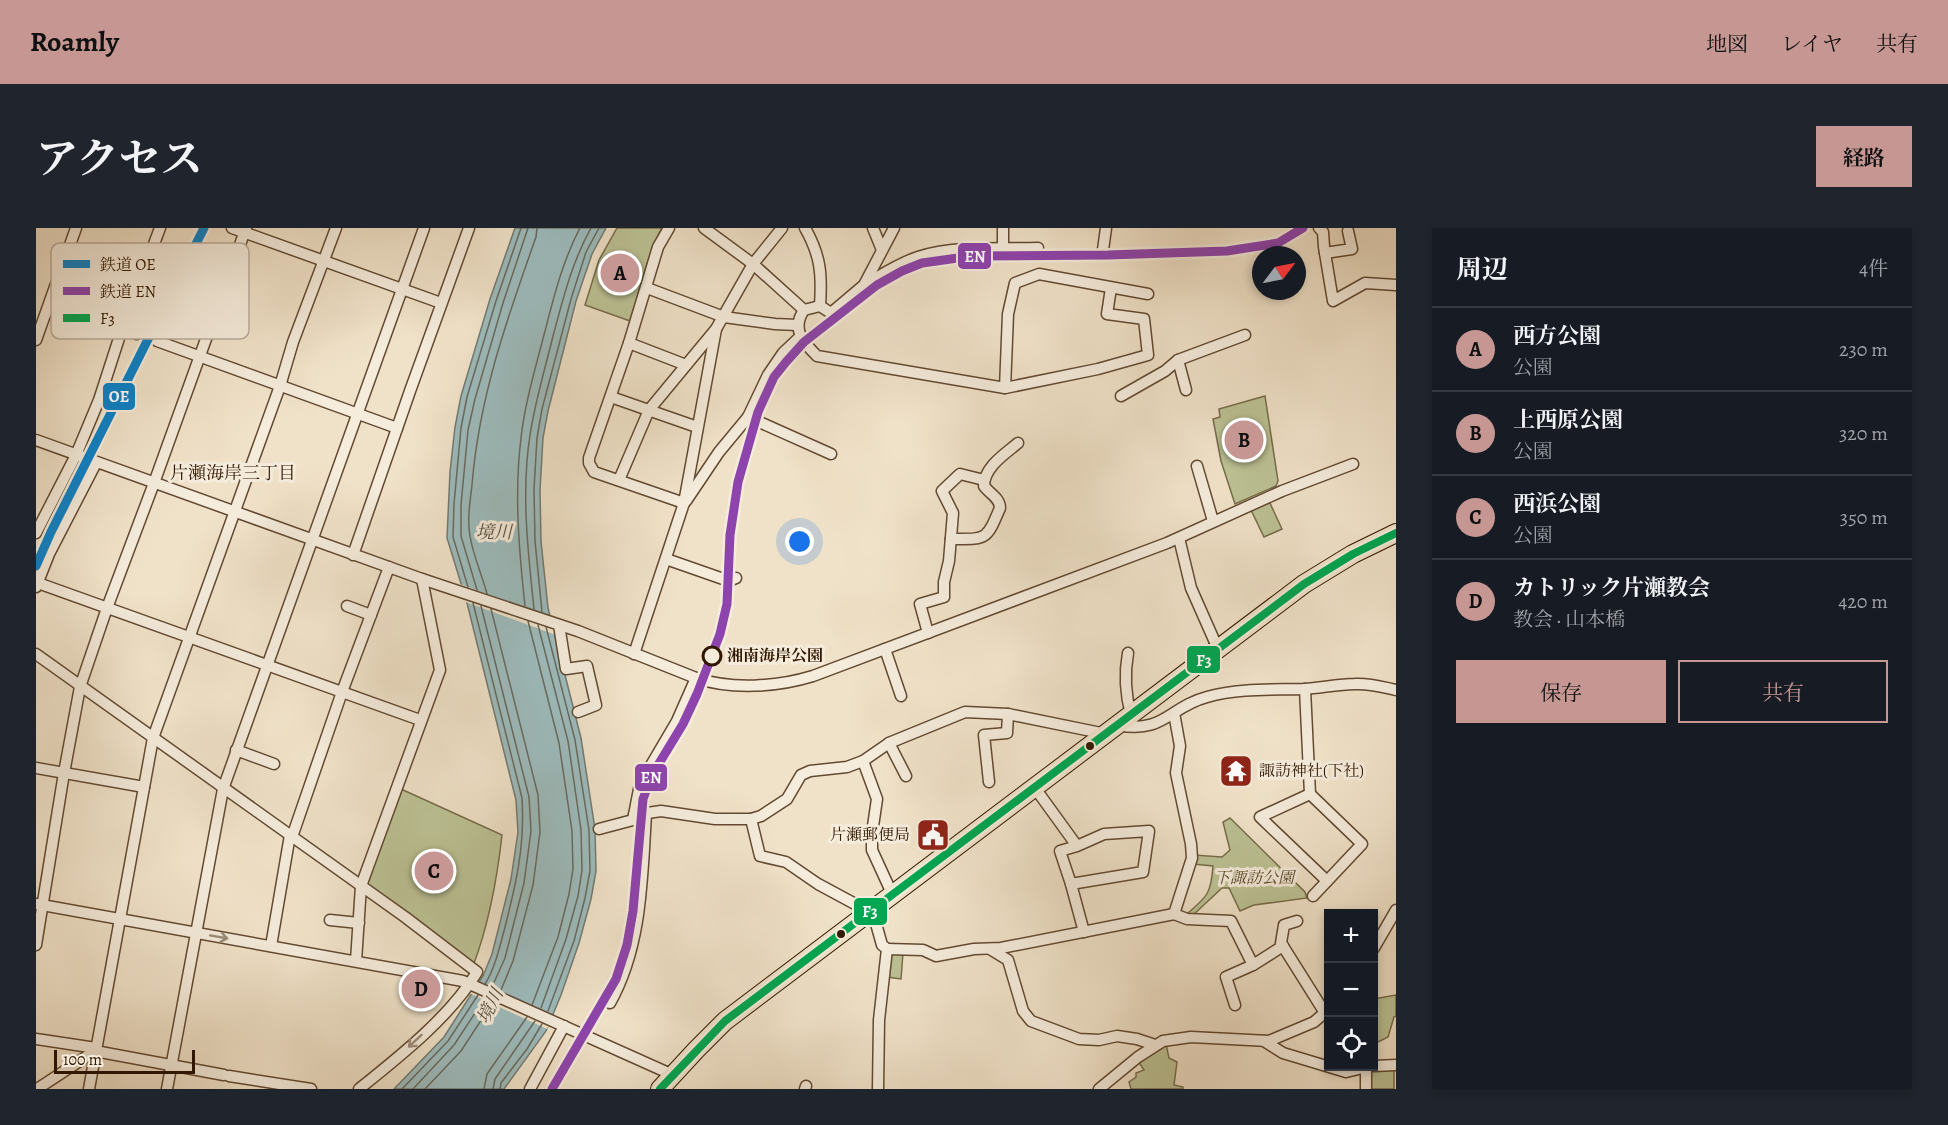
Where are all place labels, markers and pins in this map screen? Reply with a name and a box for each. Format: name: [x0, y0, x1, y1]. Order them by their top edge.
pin: A: [600, 250, 640, 296]
pin: B: [1224, 418, 1264, 462]
place label: 湘南海岸公園: [727, 645, 823, 667]
marker: 湘南海岸公園: [702, 646, 722, 666]
unlabelled marker: [1084, 740, 1096, 752]
temple icon: 諏訪神社(下社): [1218, 753, 1254, 789]
place label: 諏訪神社(下社): [1259, 760, 1364, 782]
public building icon: 片瀬郵便局: [915, 817, 951, 853]
place label: 片瀬郵便局: [830, 824, 910, 846]
pin: C: [414, 848, 454, 894]
unlabelled marker: [835, 928, 847, 940]
pin: D: [402, 966, 440, 1011]

